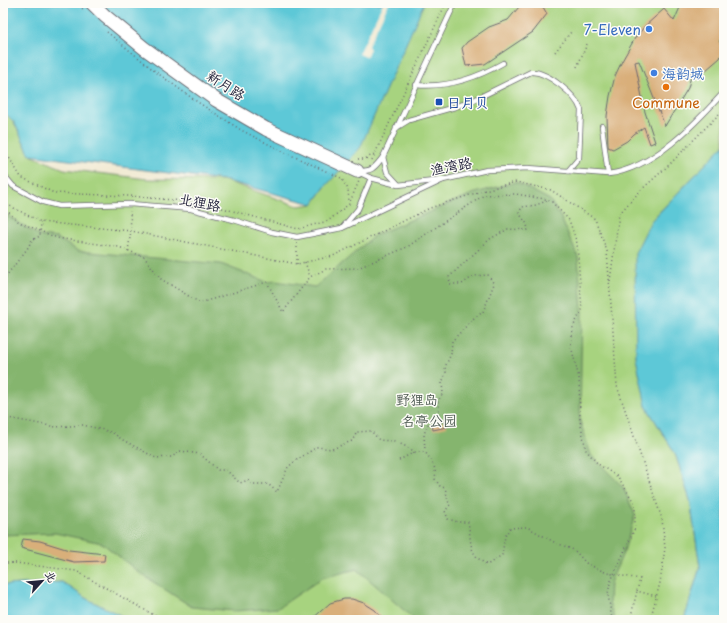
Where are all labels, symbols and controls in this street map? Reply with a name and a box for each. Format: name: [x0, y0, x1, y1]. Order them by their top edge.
place label: 7-Eleven: [584, 19, 641, 40]
marker: 7-Eleven: [644, 24, 654, 34]
place label: 海韵城: [662, 63, 704, 84]
street label: 新月路: [203, 65, 249, 105]
marker: 海韵城: [649, 68, 659, 78]
marker: Commune: [661, 82, 671, 92]
place label: 日月贝: [447, 92, 489, 113]
place label: Commune: [632, 92, 700, 113]
marker: 日月贝: [434, 97, 444, 107]
street label: 渔湾路: [428, 152, 474, 180]
street label: 北狸路: [177, 188, 223, 216]
park label: 野狸岛: [396, 389, 438, 410]
park label: 名亭公园: [401, 410, 457, 431]
north arrow: [22, 561, 62, 601]
text: 北: [41, 567, 61, 585]

